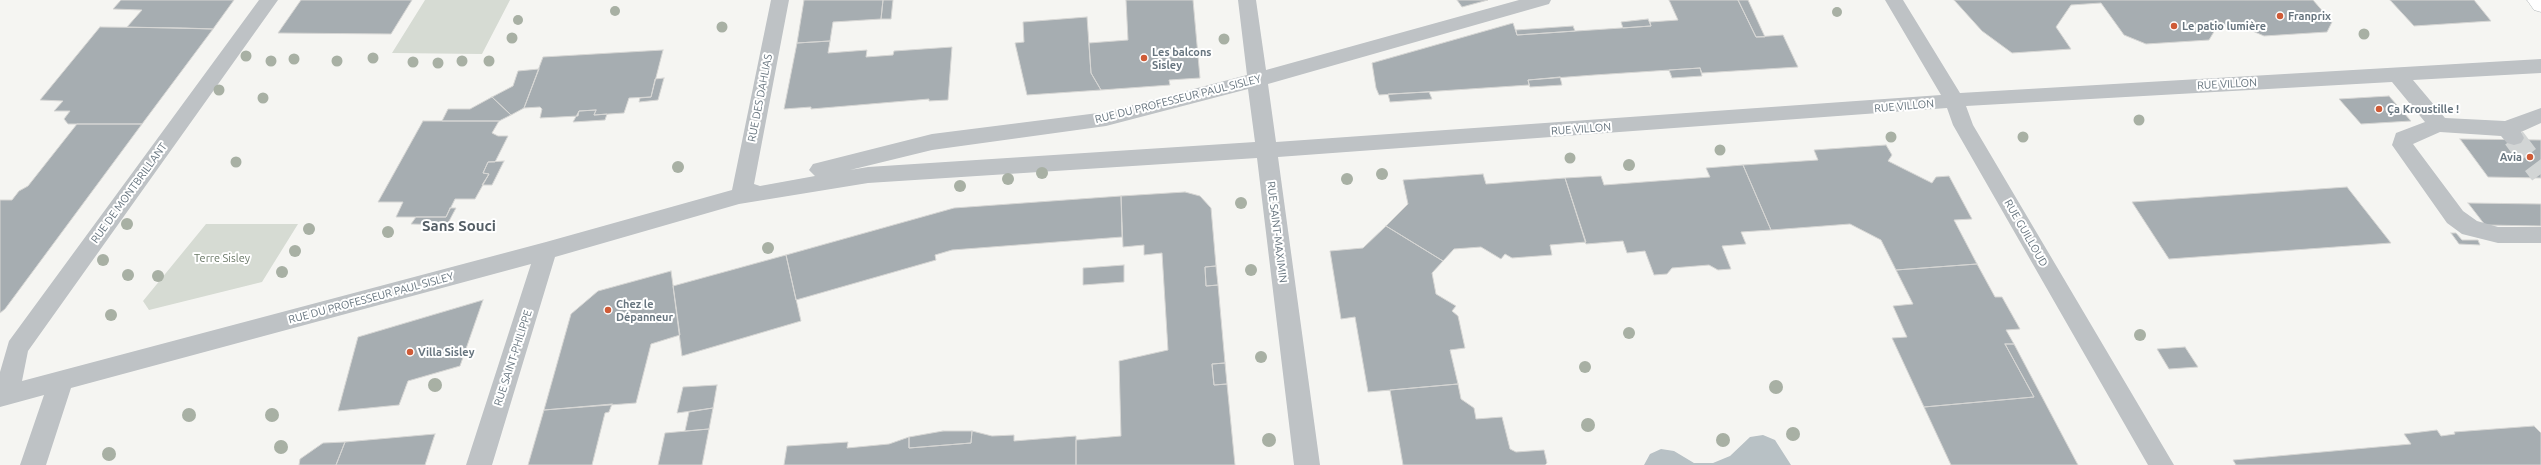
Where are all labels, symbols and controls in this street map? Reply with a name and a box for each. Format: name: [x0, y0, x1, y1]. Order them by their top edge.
place label: Franprix: [2288, 9, 2331, 23]
marker: Franprix: [2275, 11, 2285, 21]
place label: Le patio lumière: [2182, 19, 2266, 33]
marker: Le patio lumière: [2169, 21, 2179, 31]
place label: Les balcons Sisley: [1152, 45, 1212, 71]
street label: RUE DES DAHLIAS: [745, 53, 775, 143]
marker: Les balcons Sisley: [1139, 53, 1149, 63]
street label: RUE DU PROFESSEUR PAUL SISLEY: [1094, 72, 1262, 126]
street label: RUE VILLON: [2197, 76, 2257, 92]
street label: RUE VILLON: [1873, 97, 1935, 115]
place label: Ça Kroustille !: [2387, 102, 2459, 116]
marker: Ça Kroustille !: [2374, 104, 2384, 114]
street label: RUE VILLON: [1551, 120, 1611, 138]
street label: RUE DE MONTBRILLANT: [88, 140, 170, 246]
place label: Avia: [2500, 150, 2522, 164]
marker: Avia: [2525, 152, 2535, 162]
street label: RUE SAINT-MAXIMIN: [1264, 180, 1290, 284]
street label: RUE GUILLOUD: [2001, 197, 2051, 269]
district label: Sans Souci: [422, 217, 496, 235]
park label: Terre Sisley: [194, 251, 250, 265]
street label: RUE DU PROFESSEUR PAUL SISLEY: [287, 270, 455, 326]
place label: Chez le Dépanneur: [616, 297, 673, 323]
marker: Chez le Dépanneur: [603, 305, 613, 315]
street label: RUE SAINT-PHILIPPE: [491, 308, 535, 408]
place label: Villa Sisley: [418, 345, 475, 359]
marker: Villa Sisley: [405, 347, 415, 357]

